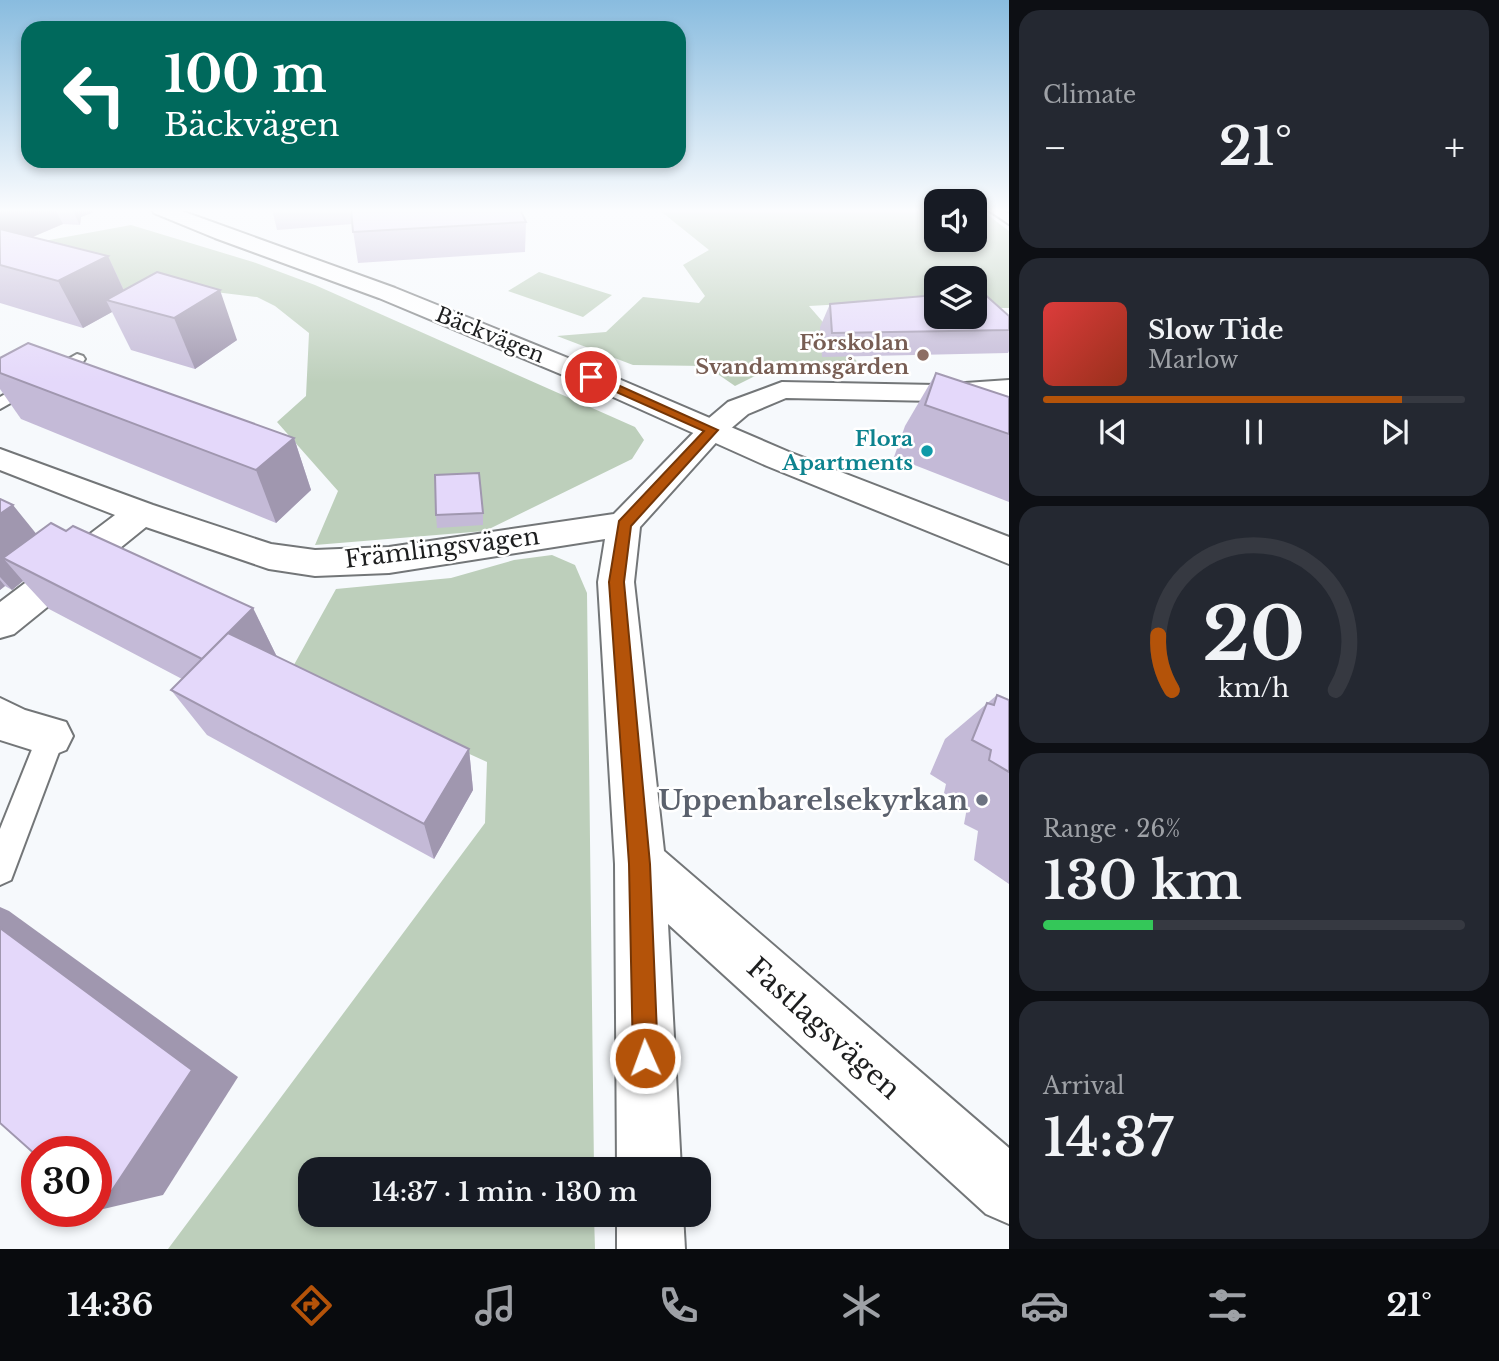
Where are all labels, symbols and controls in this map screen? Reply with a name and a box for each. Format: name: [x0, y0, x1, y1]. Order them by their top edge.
text: 100 m: [164, 44, 327, 105]
icon: left: [49, 49, 140, 140]
text: Climate: [1043, 81, 1136, 109]
text: Bäckvägen: [164, 105, 339, 145]
text: 21°: [1219, 115, 1292, 179]
text: −: [1043, 124, 1067, 171]
text: +: [1444, 124, 1465, 171]
map controls: [924, 189, 987, 329]
button: sound: [924, 189, 987, 252]
button: layers: [924, 266, 987, 329]
street label: Bäckvägen: [432, 301, 548, 369]
text: Slow Tide: [1148, 314, 1284, 346]
place label: Förskolan Svandammsgården: [695, 330, 909, 380]
text: Marlow: [1148, 346, 1238, 374]
pin: [561, 347, 621, 407]
marker: Förskolan Svandammsgården: [915, 347, 931, 363]
icon: arrive: [572, 358, 610, 396]
icon: previous: [1094, 413, 1132, 451]
icon: pause: [1235, 413, 1273, 451]
icon: next: [1376, 413, 1414, 451]
place label: Flora Apartments: [781, 426, 913, 476]
marker: Flora Apartments: [919, 443, 935, 459]
street label: Främlingsvägen: [343, 521, 541, 574]
text: 20: [1203, 590, 1305, 681]
text: km/h: [1219, 673, 1289, 704]
place label: Uppenbarelsekyrkan: [658, 783, 968, 818]
marker: Uppenbarelsekyrkan: [974, 792, 990, 808]
text: Range · 26%: [1043, 815, 1181, 843]
text: 130 km: [1043, 849, 1242, 913]
street label: Fastlagsvägen: [740, 950, 908, 1107]
position arrow: [608, 1021, 682, 1095]
text: Arrival: [1043, 1072, 1124, 1100]
text: 14:37: [1043, 1106, 1173, 1170]
speed limit sign: 30: [21, 1136, 112, 1227]
text: 14:37 · 1 min · 130 m: [372, 1176, 637, 1208]
icon: directions: [287, 1281, 336, 1330]
icon: music: [471, 1281, 520, 1330]
icon: phone: [654, 1281, 703, 1330]
icon: climate: [837, 1281, 886, 1330]
icon: car: [1020, 1281, 1069, 1330]
icon: filters: [1203, 1281, 1252, 1330]
text: 14:36: [67, 1285, 153, 1325]
text: 21°: [1386, 1285, 1432, 1325]

